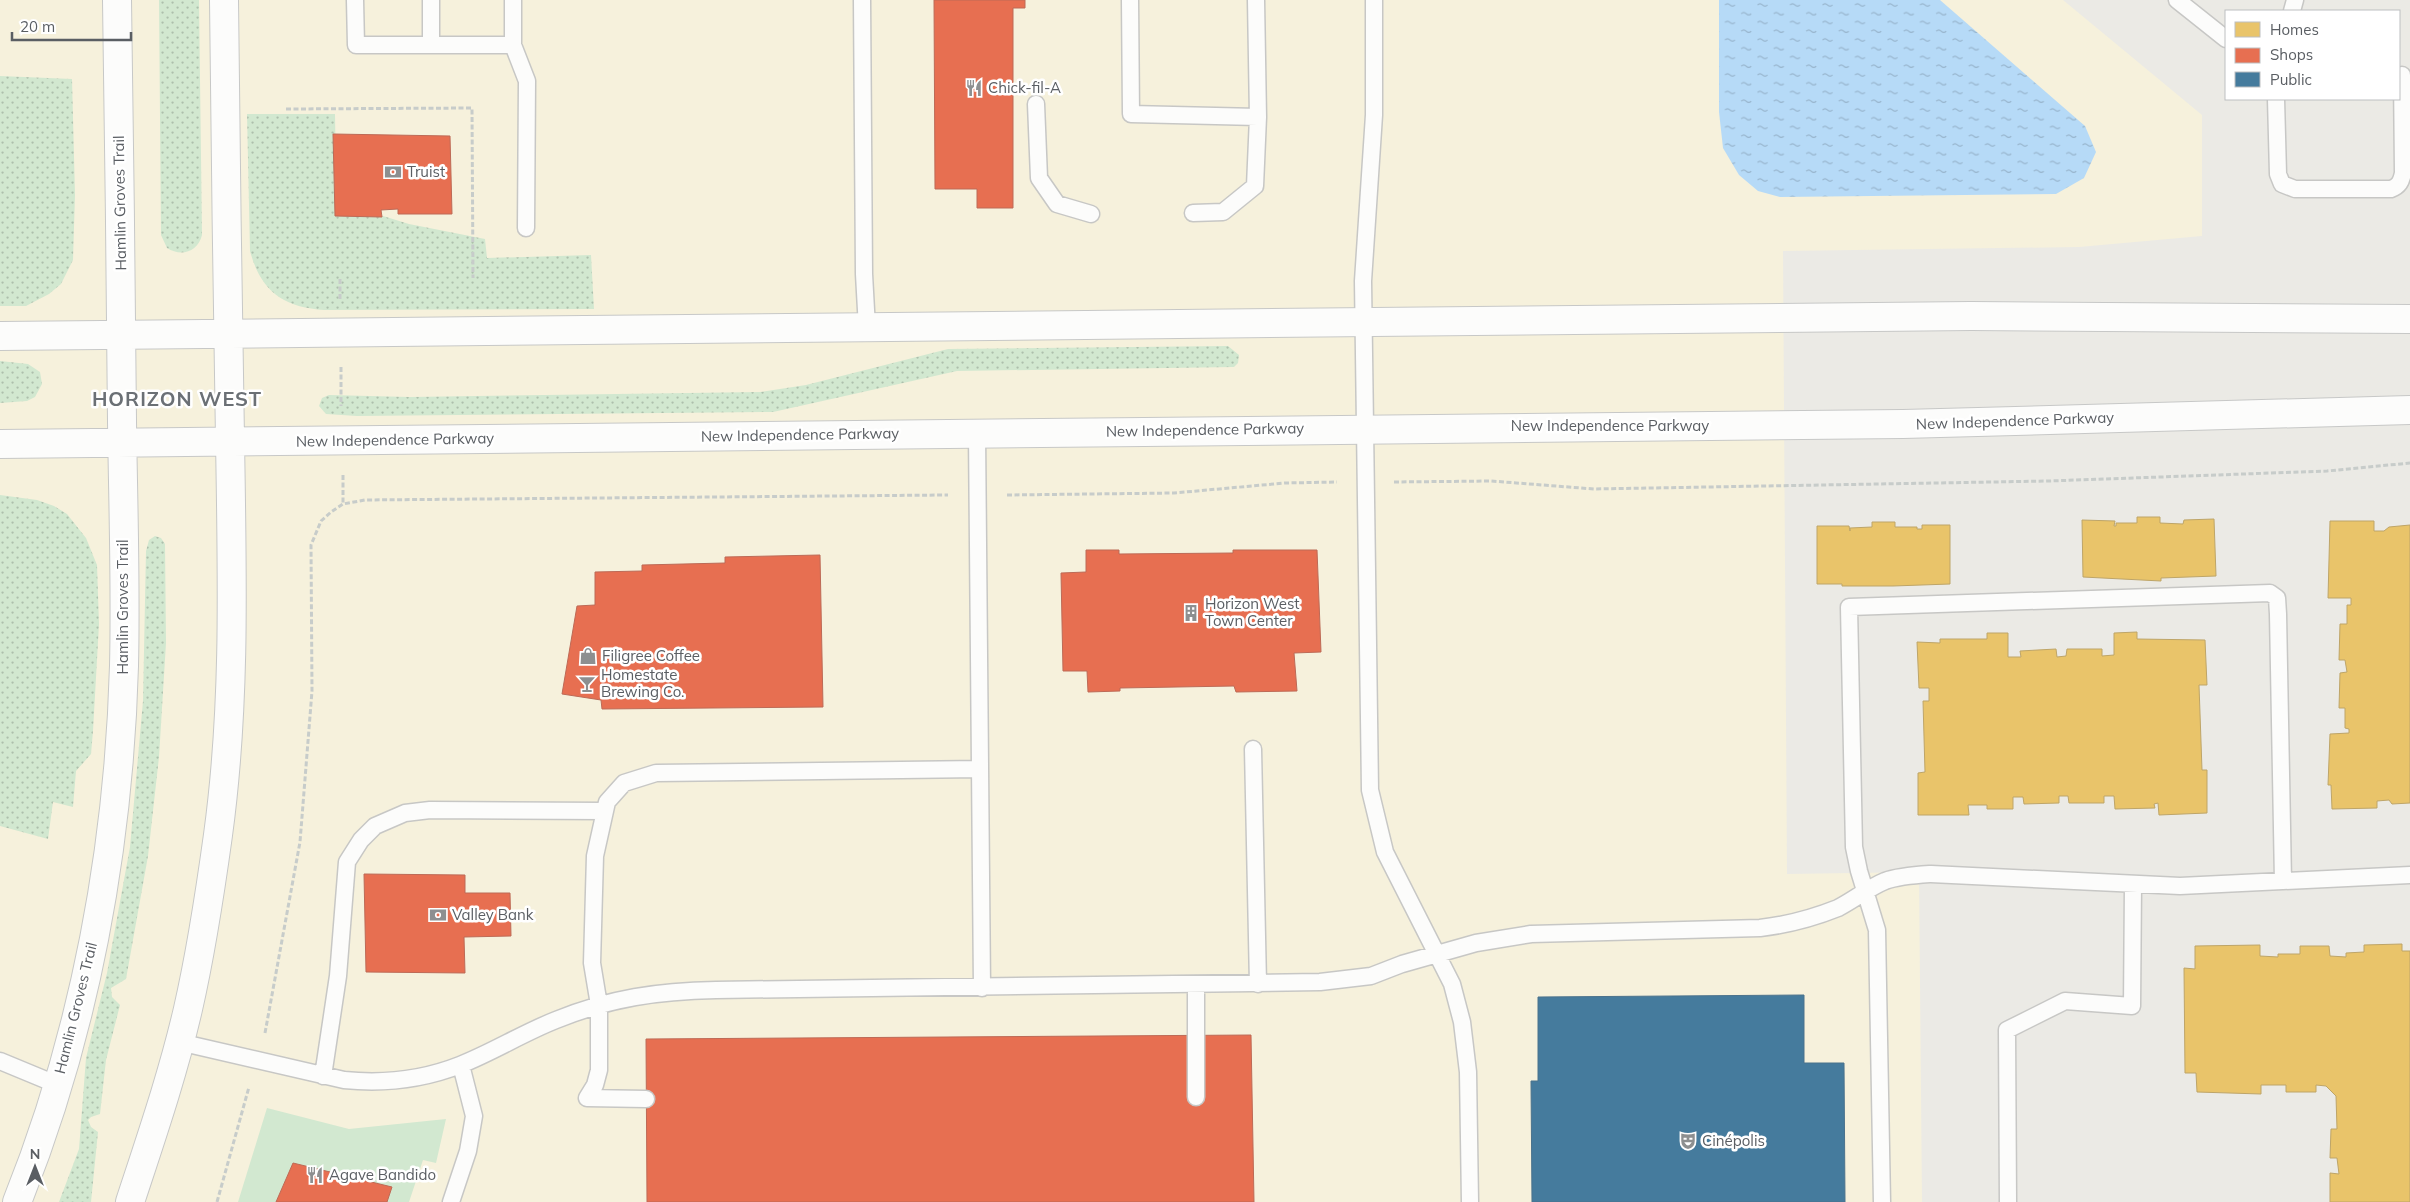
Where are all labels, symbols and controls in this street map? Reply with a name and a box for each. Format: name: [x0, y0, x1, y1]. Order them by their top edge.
scale bar: [12, 10, 131, 42]
legend: [2225, 10, 2400, 100]
text: 20 m: [20, 17, 55, 36]
text: Homes: [2270, 20, 2319, 39]
text: Shops: [2270, 45, 2313, 64]
text: Public: [2270, 70, 2312, 89]
restaurant icon: Chick-fil-A: [964, 78, 984, 98]
place label: Chick-fil-A: [988, 78, 1061, 97]
street label: Hamlin Groves Trail: [109, 135, 130, 271]
bank icon: Truist: [383, 162, 403, 182]
place label: Truist: [407, 162, 445, 181]
district label: HORIZON WEST: [92, 386, 262, 411]
street label: New Independence Parkway: [1916, 408, 2114, 433]
street label: New Independence Parkway: [1511, 416, 1709, 435]
street label: New Independence Parkway: [1106, 418, 1304, 441]
street label: New Independence Parkway: [701, 423, 899, 446]
street label: New Independence Parkway: [296, 428, 494, 451]
street label: Hamlin Groves Trail: [113, 539, 132, 675]
place label: Horizon West Town Center: [1205, 594, 1300, 630]
building icon: Horizon West Town Center: [1181, 603, 1201, 623]
shop icon: Filigree Coffee: [578, 646, 598, 666]
place label: Filigree Coffee: [602, 646, 700, 665]
place label: Homestate Brewing Co.: [601, 665, 684, 701]
bar icon: Homestate Brewing Co.: [577, 674, 597, 694]
bank icon: Valley Bank: [428, 905, 448, 925]
place label: Valley Bank: [452, 905, 534, 924]
street label: Hamlin Groves Trail: [50, 940, 101, 1076]
theatre icon: Cinépolis: [1678, 1131, 1698, 1151]
place label: Cinépolis: [1702, 1131, 1765, 1150]
north arrow: [10, 1142, 60, 1192]
text: N: [30, 1145, 40, 1163]
restaurant icon: Agave Bandido: [305, 1165, 325, 1185]
place label: Agave Bandido: [329, 1165, 436, 1184]

